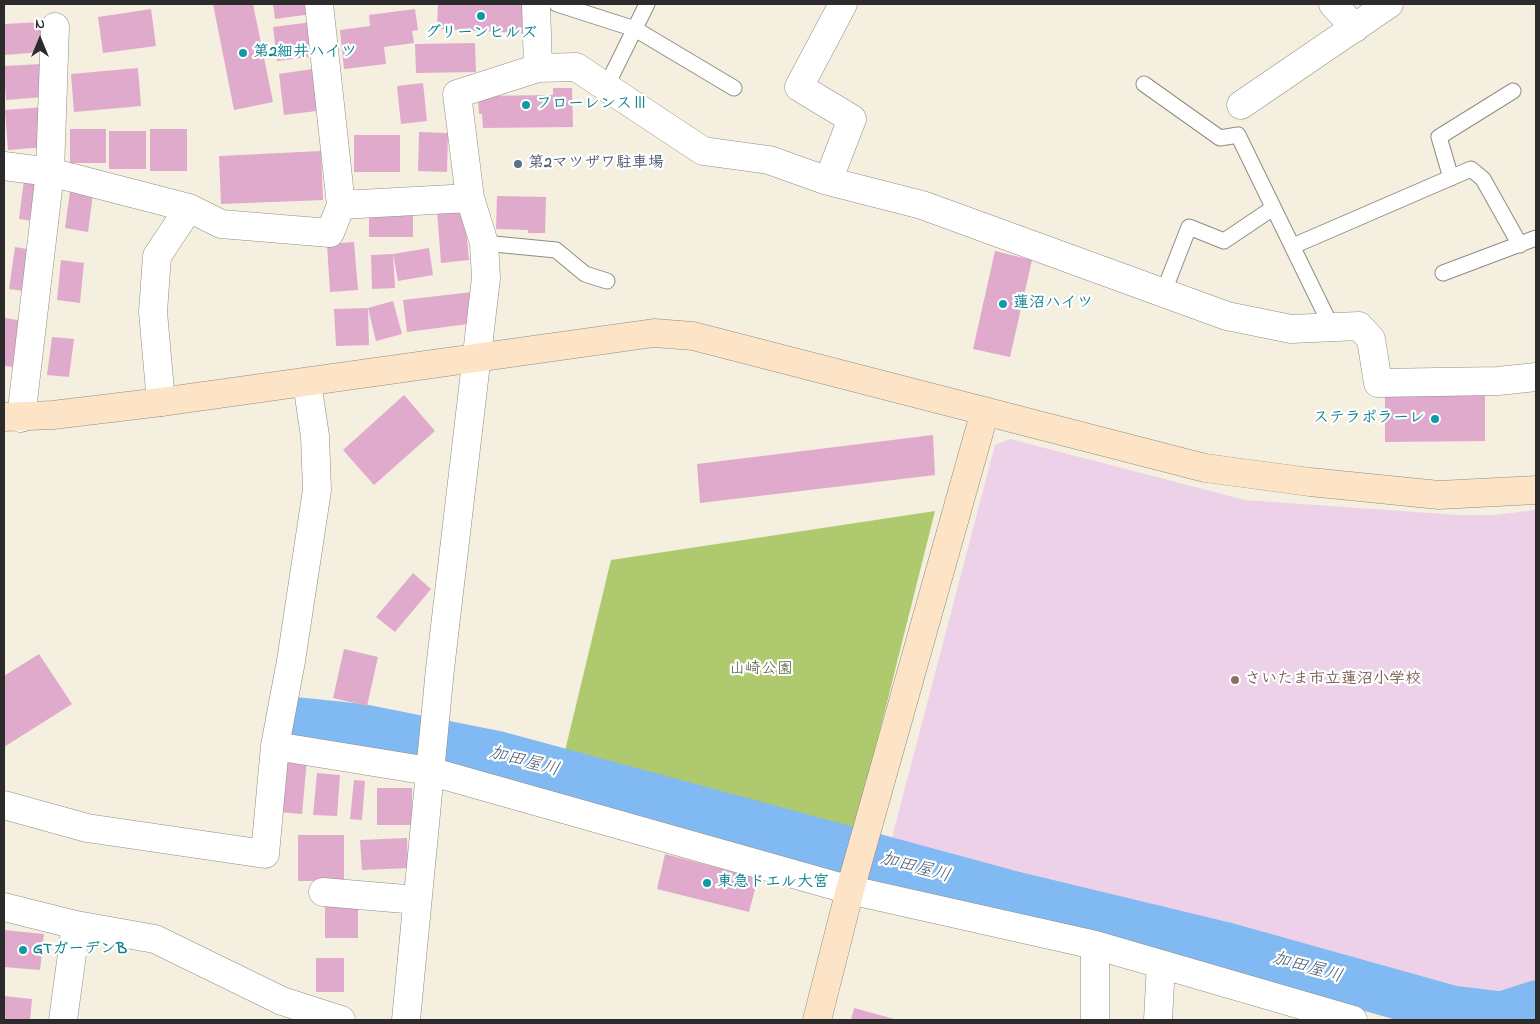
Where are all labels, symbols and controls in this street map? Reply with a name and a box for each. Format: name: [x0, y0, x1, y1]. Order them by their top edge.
marker: グリーンヒルズ: [475, 10, 487, 22]
text: N: [35, 14, 45, 35]
north arrow: [15, 15, 65, 65]
place label: グリーンヒルズ: [425, 24, 537, 44]
place label: 第2細井ハイツ: [253, 43, 357, 63]
marker: 第2細井ハイツ: [237, 47, 249, 59]
place label: フローレンスⅢ: [536, 95, 648, 115]
marker: フローレンスⅢ: [520, 99, 532, 111]
place label: 第2マツザワ駐車場: [528, 154, 664, 174]
marker: 第2マツザワ駐車場: [512, 158, 524, 170]
place label: 蓮沼ハイツ: [1013, 294, 1093, 314]
marker: 蓮沼ハイツ: [997, 298, 1009, 310]
place label: ステラポラーレ: [1313, 409, 1425, 429]
marker: ステラポラーレ: [1429, 413, 1441, 425]
park label: 山崎公園: [729, 660, 793, 680]
place label: さいたま市立蓮沼小学校: [1245, 670, 1421, 690]
marker: さいたま市立蓮沼小学校: [1229, 674, 1241, 686]
water label: 加田屋川: [486, 743, 562, 783]
water label: 加田屋川: [877, 849, 953, 889]
place label: 東急ドエル大宮: [717, 873, 829, 893]
marker: 東急ドエル大宮: [701, 877, 713, 889]
place label: GTガーデンB: [33, 940, 127, 960]
marker: GTガーデンB: [17, 944, 29, 956]
water label: 加田屋川: [1269, 949, 1345, 989]

